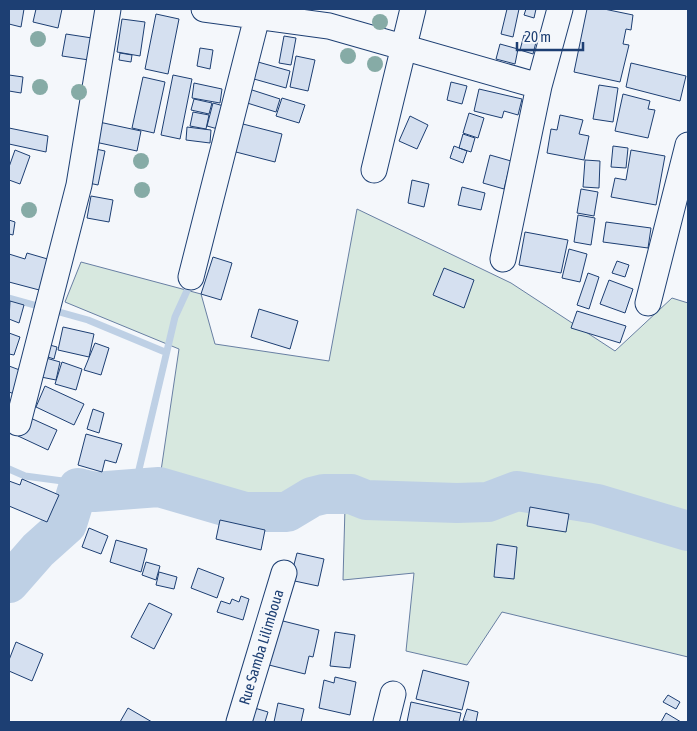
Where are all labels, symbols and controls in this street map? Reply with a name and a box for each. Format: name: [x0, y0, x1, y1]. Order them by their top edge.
scale bar: [517, 20, 583, 52]
text: 20 m: [524, 28, 551, 45]
street label: Rue Samba Lilimboua: [235, 587, 287, 707]

